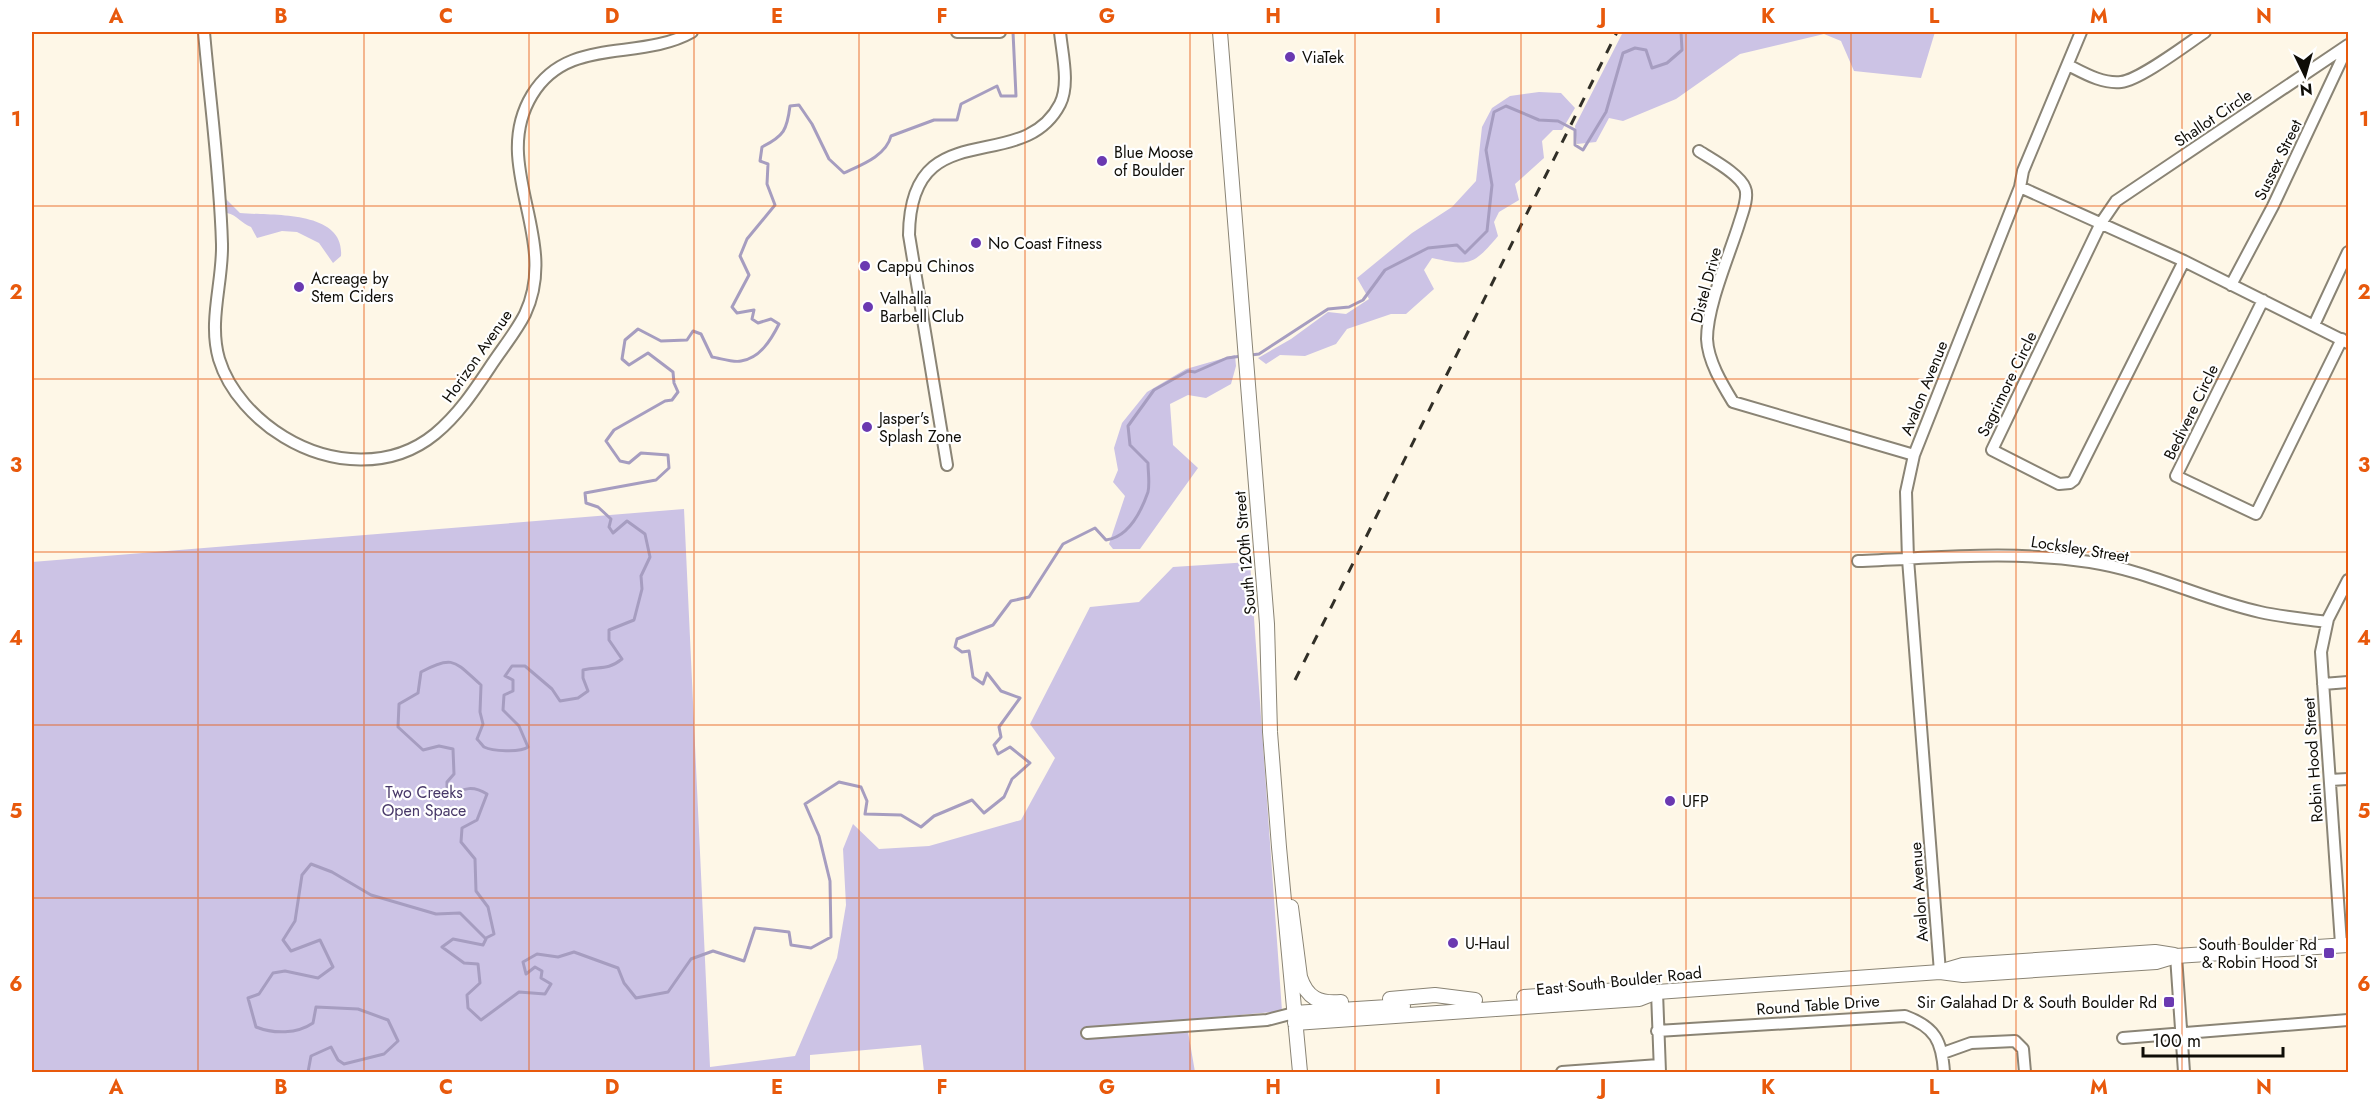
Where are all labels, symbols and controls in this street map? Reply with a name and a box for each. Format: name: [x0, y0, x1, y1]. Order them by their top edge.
text: A: [108, 2, 124, 31]
text: B: [274, 2, 288, 31]
text: C: [439, 2, 453, 31]
text: D: [605, 2, 619, 31]
text: E: [771, 2, 783, 31]
text: F: [936, 2, 948, 31]
text: G: [1099, 2, 1115, 31]
text: H: [1265, 2, 1281, 31]
text: I: [1435, 2, 1441, 31]
text: J: [1596, 2, 1606, 31]
text: K: [1761, 2, 1775, 31]
text: L: [1929, 2, 1940, 31]
text: M: [2090, 2, 2108, 31]
text: N: [2256, 2, 2272, 31]
north arrow: [2275, 45, 2335, 105]
place label: ViaTek: [1302, 46, 1345, 69]
marker: ViaTek: [1283, 50, 1297, 64]
text: N: [2299, 77, 2314, 101]
street label: Shallot Circle: [2169, 83, 2257, 153]
text: 1: [11, 105, 21, 134]
text: 1: [2359, 105, 2369, 134]
street label: Sussex Street: [2248, 115, 2308, 204]
place label: Blue Moose of Boulder: [1114, 141, 1193, 182]
marker: Blue Moose of Boulder: [1095, 154, 1109, 168]
place label: No Coast Fitness: [988, 232, 1102, 255]
marker: No Coast Fitness: [969, 236, 983, 250]
street label: Distel Drive: [1685, 245, 1727, 325]
place label: Cappu Chinos: [877, 255, 974, 278]
marker: Cappu Chinos: [858, 259, 872, 273]
place label: Acreage by Stem Ciders: [311, 267, 394, 308]
text: 2: [9, 278, 23, 307]
text: 2: [2357, 278, 2371, 307]
marker: Acreage by Stem Ciders: [292, 280, 306, 294]
place label: Valhalla Barbell Club: [880, 287, 964, 328]
marker: Valhalla Barbell Club: [861, 300, 875, 314]
street label: Horizon Avenue: [436, 305, 518, 407]
street label: Sagrimore Circle: [1972, 327, 2042, 441]
street label: Avalon Avenue: [1895, 337, 1953, 439]
street label: Bedivere Circle: [2158, 360, 2224, 464]
place label: Jasper's Splash Zone: [877, 407, 962, 448]
marker: Jasper's Splash Zone: [860, 420, 874, 434]
text: 3: [10, 451, 22, 480]
text: 3: [2358, 451, 2370, 480]
street label: South 120th Street: [1228, 490, 1262, 616]
street label: Locksley Street: [2029, 530, 2131, 568]
text: 4: [9, 624, 23, 653]
text: 4: [2357, 624, 2371, 653]
street label: Robin Hood Street: [2297, 697, 2329, 823]
park label: Two Creeks Open Space: [382, 781, 466, 822]
place label: UFP: [1682, 790, 1709, 813]
marker: UFP: [1663, 794, 1677, 808]
text: 5: [10, 797, 23, 826]
text: 5: [2358, 797, 2371, 826]
street label: Avalon Avenue: [1904, 841, 1934, 943]
place label: U-Haul: [1465, 932, 1510, 955]
place label: South Boulder Rd & Robin Hood St: [2199, 933, 2317, 974]
marker: U-Haul: [1446, 936, 1460, 950]
marker: South Boulder Rd & Robin Hood St: [2322, 946, 2336, 960]
street label: East South Boulder Road: [1535, 961, 1703, 1001]
text: 6: [9, 970, 23, 999]
text: 6: [2357, 970, 2371, 999]
street label: Round Table Drive: [1756, 989, 1880, 1021]
place label: Sir Galahad Dr & South Boulder Rd: [1917, 991, 2157, 1014]
marker: Sir Galahad Dr & South Boulder Rd: [2162, 995, 2176, 1009]
scale bar: [2143, 1020, 2282, 1058]
text: 100 m: [2152, 1028, 2201, 1054]
text: A: [108, 1073, 124, 1102]
text: B: [274, 1073, 288, 1102]
text: C: [439, 1073, 453, 1102]
text: D: [605, 1073, 619, 1102]
text: E: [771, 1073, 783, 1102]
text: F: [936, 1073, 948, 1102]
text: G: [1099, 1073, 1115, 1102]
text: H: [1265, 1073, 1281, 1102]
text: I: [1435, 1073, 1441, 1102]
text: J: [1596, 1073, 1606, 1102]
text: K: [1761, 1073, 1775, 1102]
text: L: [1929, 1073, 1940, 1102]
text: M: [2090, 1073, 2108, 1102]
text: N: [2256, 1073, 2272, 1102]

